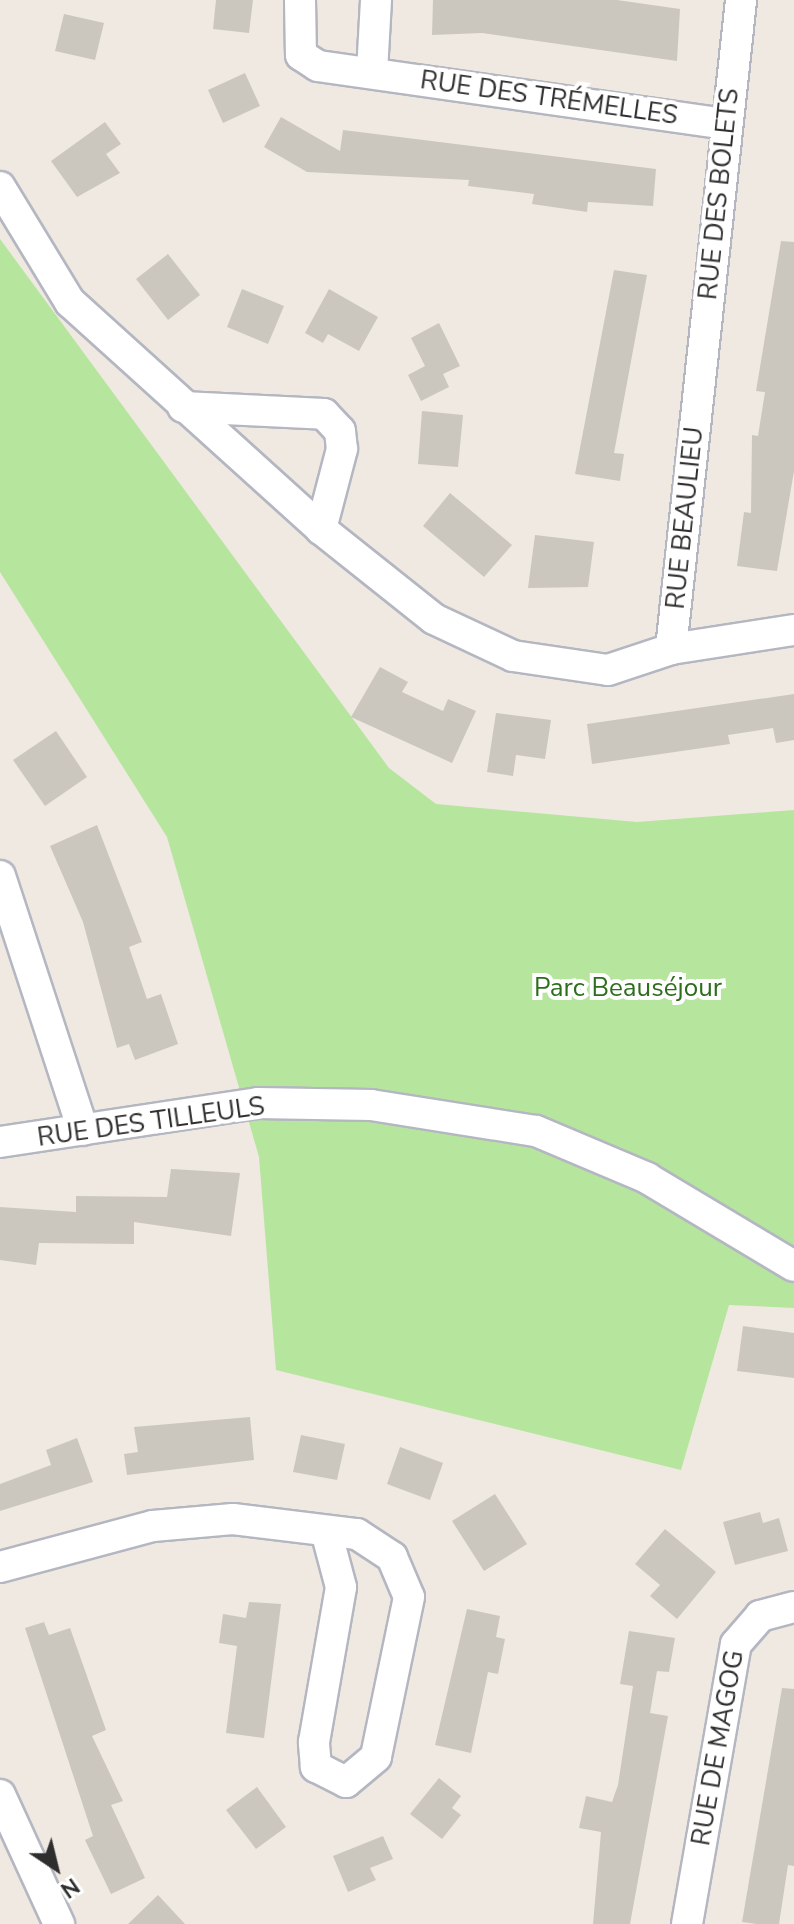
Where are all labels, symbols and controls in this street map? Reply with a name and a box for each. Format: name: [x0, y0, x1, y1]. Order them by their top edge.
street label: RUE DES TRÉMELLES: [418, 64, 680, 132]
street label: RUE DES BOLETS: [692, 87, 746, 301]
street label: RUE BEAULIEU: [660, 425, 710, 611]
park label: Parc Beauséjour: [534, 972, 722, 1004]
street label: RUE DES TILLEULS: [35, 1091, 267, 1153]
street label: RUE DE MAGOG: [685, 1648, 751, 1848]
north arrow: [16, 1828, 96, 1908]
text: N: [54, 1871, 85, 1905]

